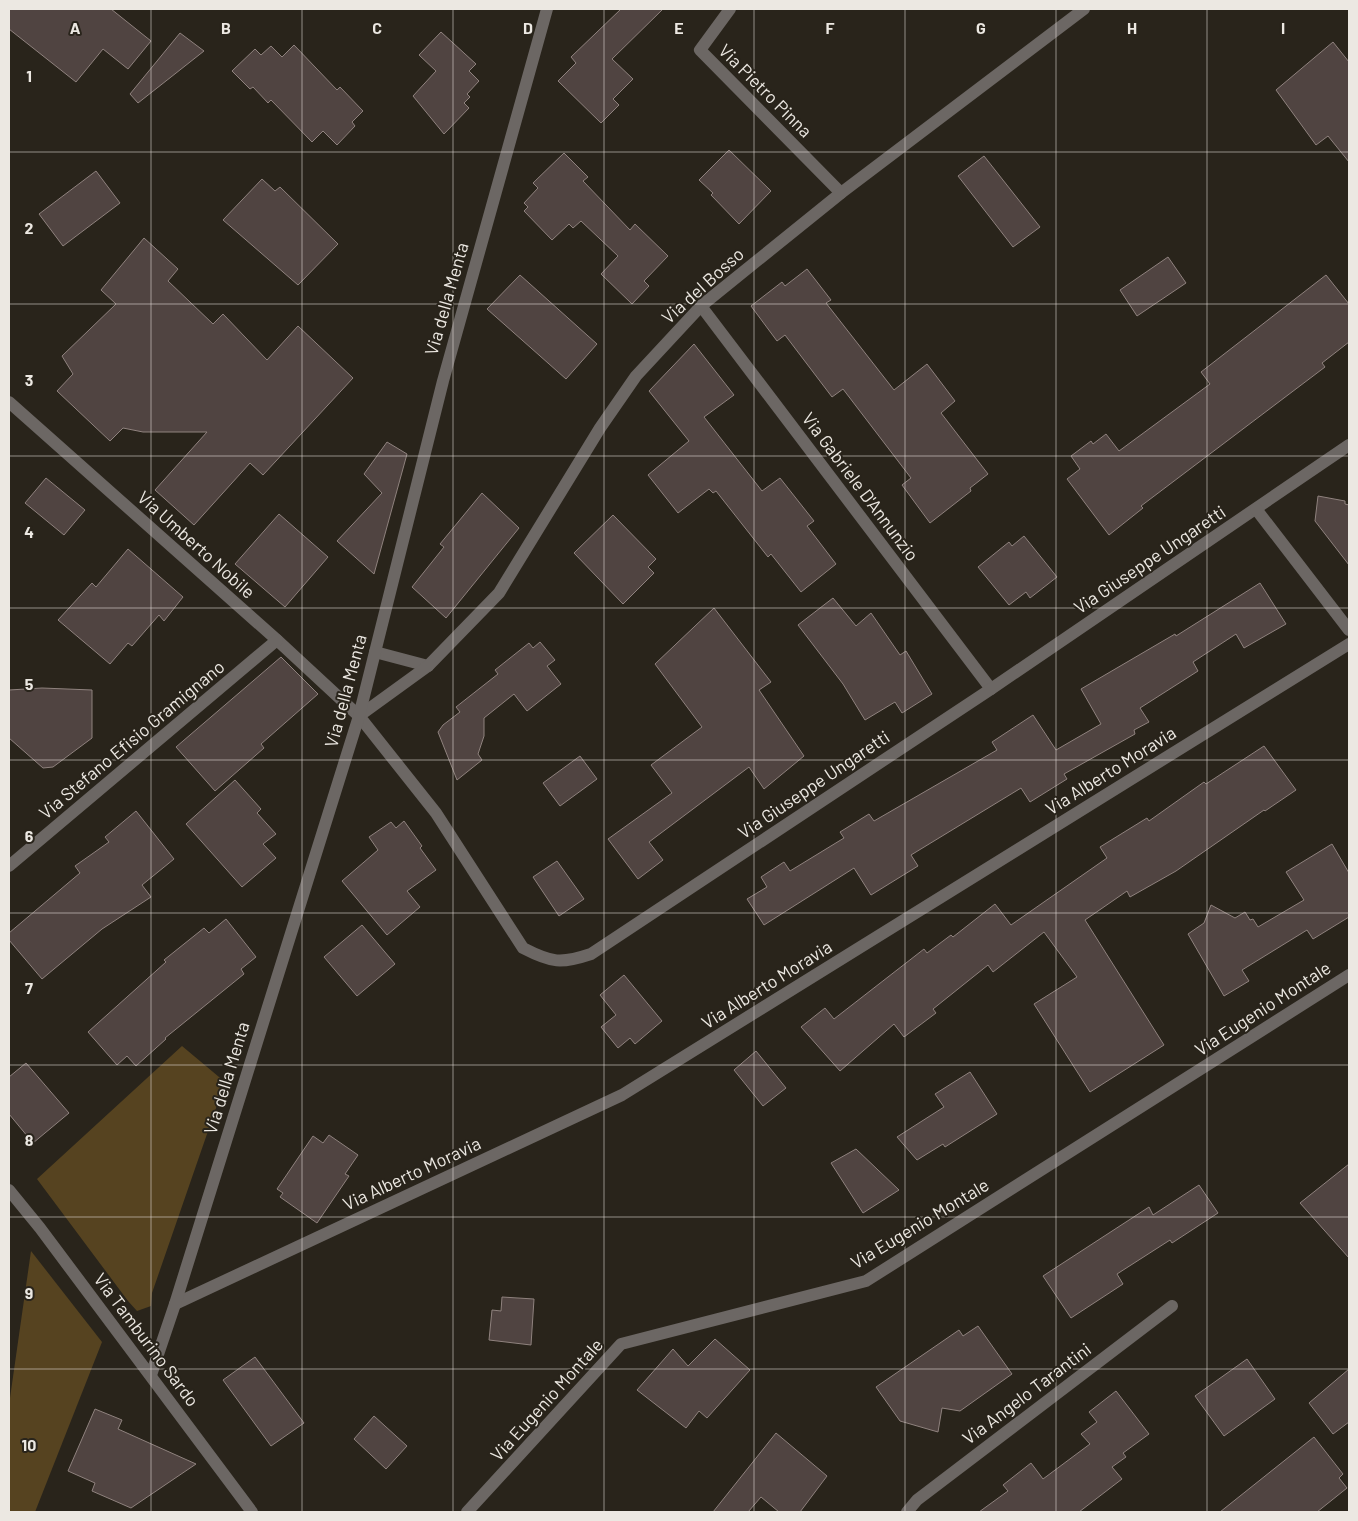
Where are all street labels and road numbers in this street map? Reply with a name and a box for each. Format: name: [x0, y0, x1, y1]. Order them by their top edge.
street label: Via Pietro Pinna: [714, 39, 817, 142]
street label: Via della Menta: [419, 240, 473, 358]
street label: Via del Bosso: [657, 243, 748, 328]
street label: Via Gabriele D'Annunzio: [798, 408, 924, 565]
street label: Via Umberto Nobile: [133, 486, 260, 603]
street label: Via Giuseppe Ungaretti: [1069, 500, 1229, 618]
street label: Via della Menta: [319, 632, 371, 750]
street label: Via Stefano Efisio Gramignano: [34, 655, 229, 823]
street label: Via Alberto Moravia: [1041, 721, 1180, 819]
street label: Via Giuseppe Ungaretti: [733, 725, 893, 843]
street label: Via Alberto Moravia: [697, 935, 836, 1033]
street label: Via Eugenio Montale: [1190, 956, 1334, 1060]
street label: Via della Menta: [199, 1019, 254, 1137]
street label: Via Alberto Moravia: [339, 1132, 484, 1215]
street label: Via Eugenio Montale: [846, 1173, 993, 1273]
street label: Via Tamburino Sardo: [89, 1268, 204, 1410]
street label: Via Eugenio Montale: [485, 1334, 607, 1465]
street label: Via Angelo Tarantini: [958, 1338, 1095, 1449]

